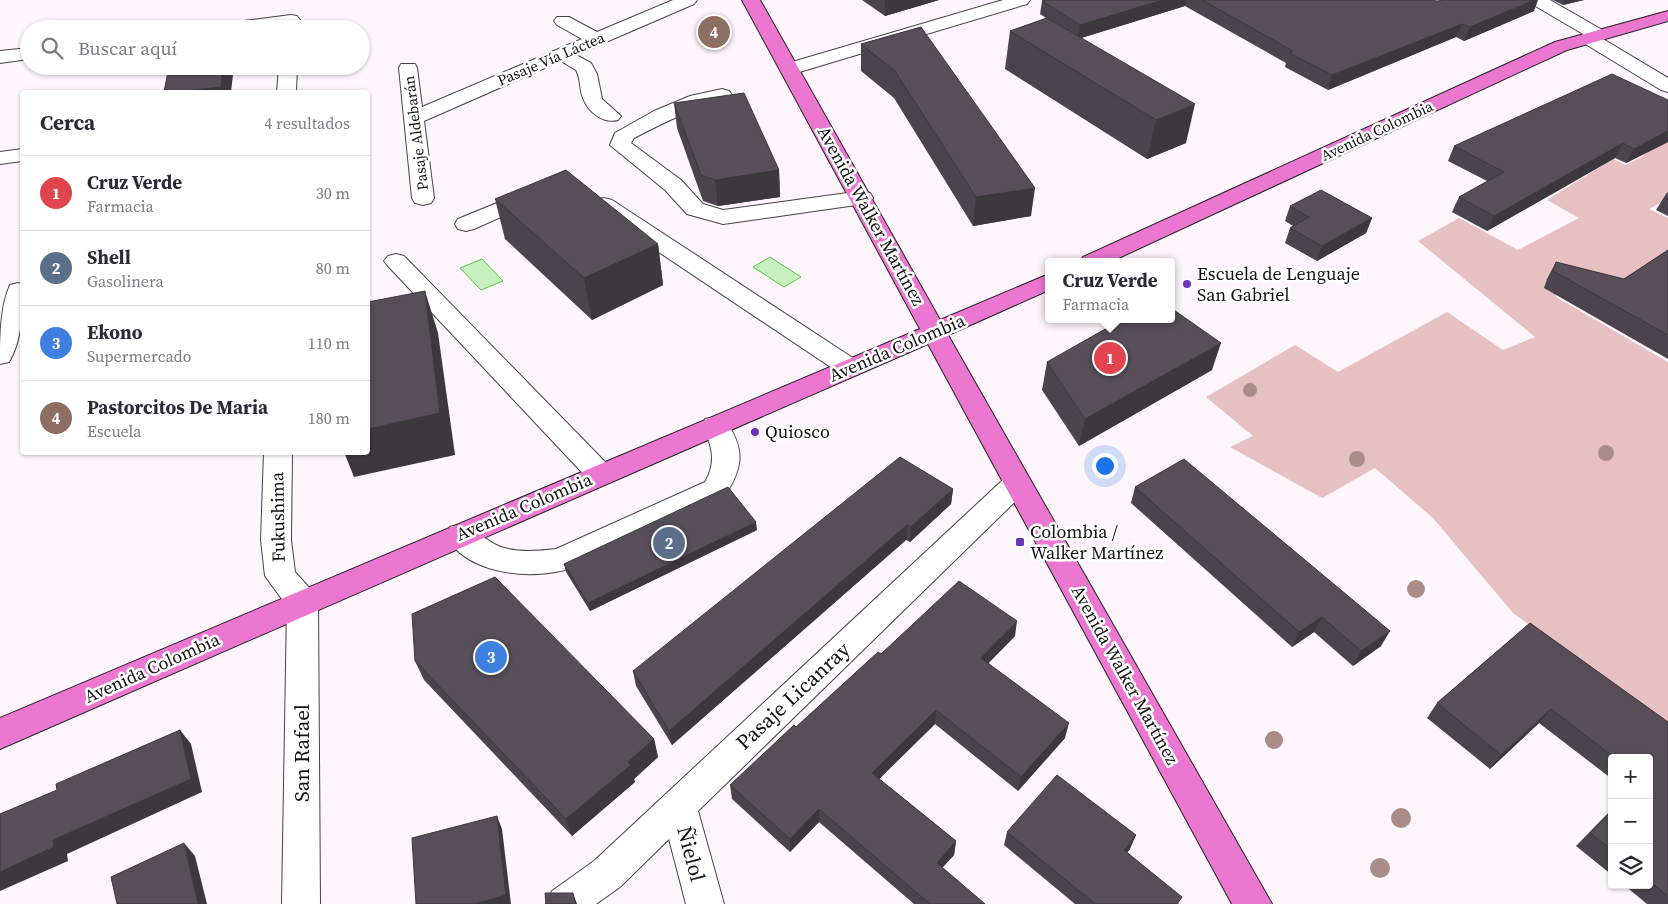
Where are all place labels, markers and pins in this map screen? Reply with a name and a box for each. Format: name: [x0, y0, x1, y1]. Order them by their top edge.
pin: 4: [698, 13, 730, 51]
place label: Escuela de Lenguaje San Gabriel: [1197, 261, 1360, 307]
marker: Escuela de Lenguaje San Gabriel: [1181, 278, 1193, 290]
pin: 1: [1094, 339, 1126, 377]
place label: Quiosco: [765, 419, 830, 444]
marker: Quiosco: [749, 426, 761, 438]
place label: Colombia / Walker Martínez: [1030, 519, 1163, 565]
pin: 2: [653, 524, 685, 562]
marker: Colombia / Walker Martínez: [1014, 536, 1026, 548]
pin: 3: [475, 638, 507, 676]

